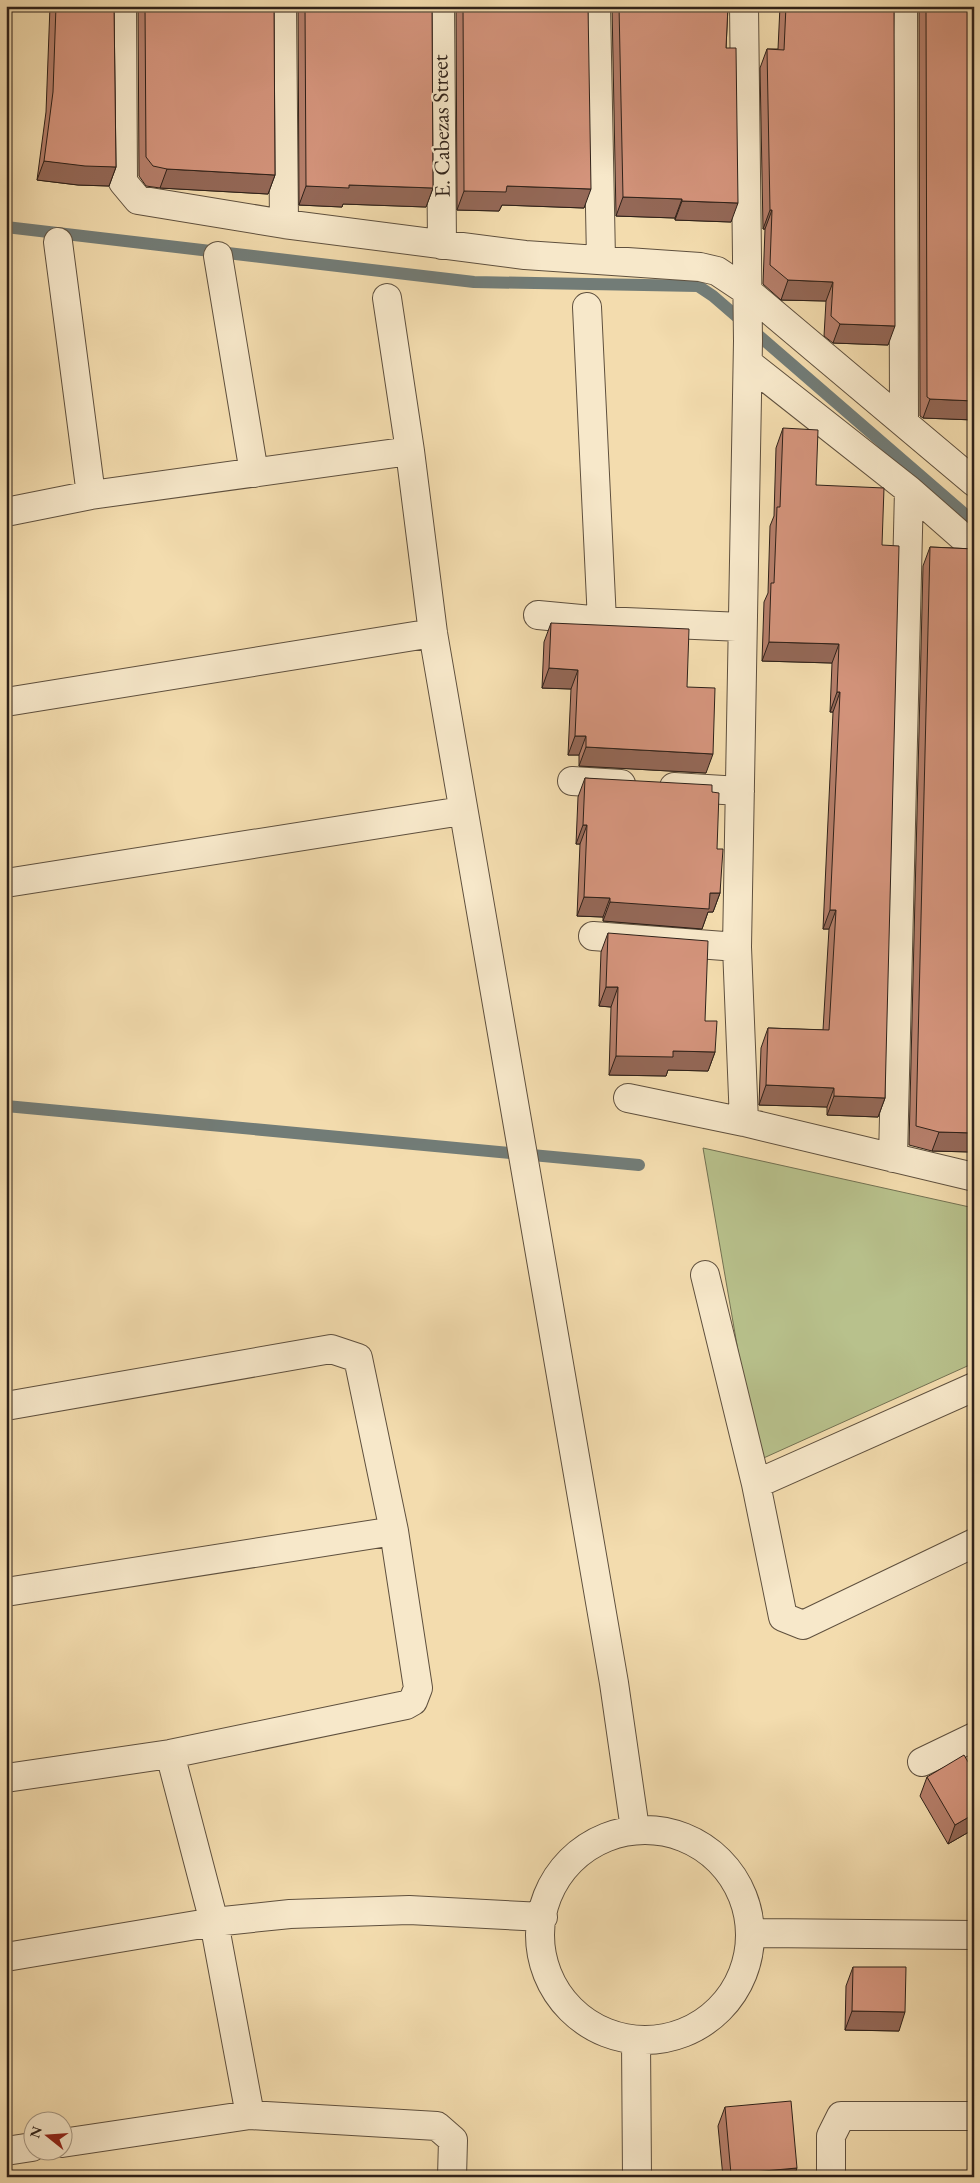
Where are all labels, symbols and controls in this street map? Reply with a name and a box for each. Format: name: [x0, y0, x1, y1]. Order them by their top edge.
street label: E. Cabezas Street: [425, 54, 457, 198]
north arrow: [22, 2110, 72, 2160]
text: N: [25, 2124, 46, 2140]

